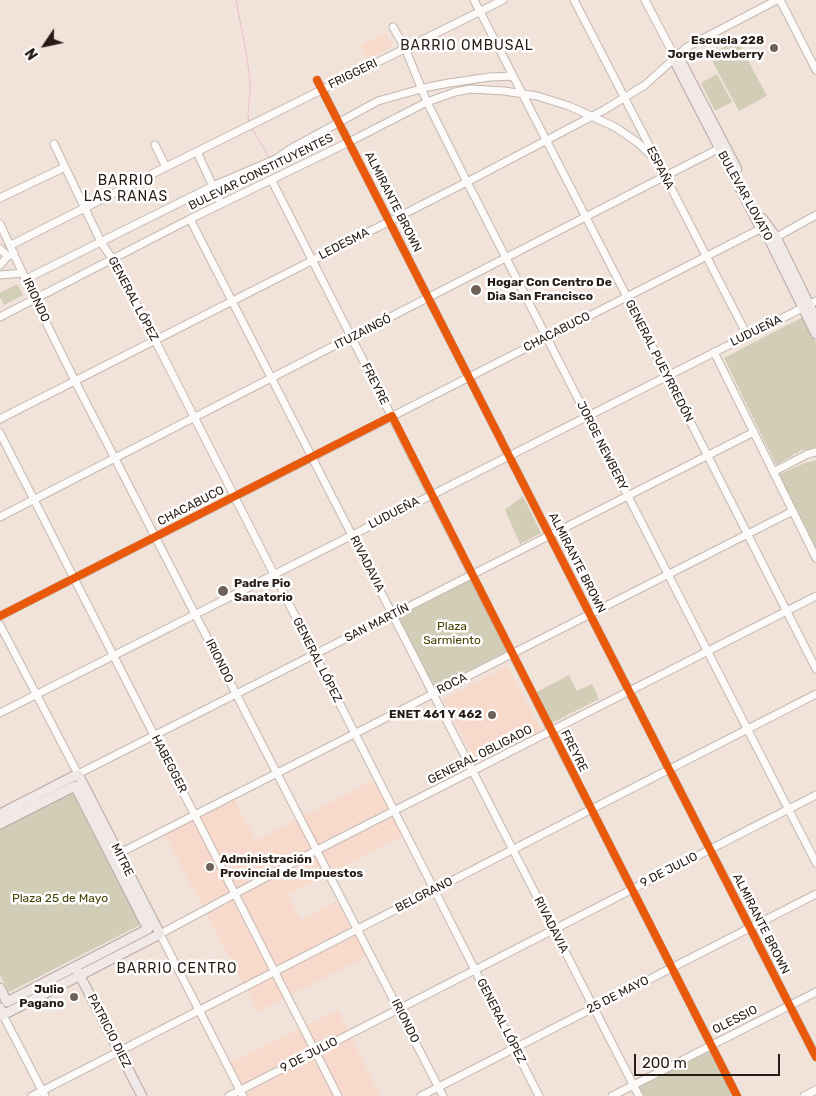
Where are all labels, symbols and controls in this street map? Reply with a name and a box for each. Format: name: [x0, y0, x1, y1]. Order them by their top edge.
north arrow: [20, 20, 70, 70]
place label: Escuela 228 Jorge Newberry: [668, 34, 764, 62]
district label: BARRIO OMBUSAL: [399, 38, 535, 54]
marker: Escuela 228 Jorge Newberry: [768, 42, 780, 54]
text: N: [22, 45, 42, 63]
street label: FRIGGERI: [326, 56, 380, 92]
street label: BULEVAR CONSTITUYENTES: [186, 131, 336, 213]
street label: ESPAÑA: [643, 144, 677, 192]
street label: ALMIRANTE BROWN: [361, 149, 425, 255]
street label: BULEVAR LOVATO: [714, 149, 776, 243]
district label: BARRIO LAS RANAS: [83, 173, 169, 206]
street label: LEDESMA: [316, 225, 372, 263]
street label: GENERAL LÓPEZ: [105, 254, 161, 344]
street label: IRIONDO: [19, 276, 53, 324]
place label: Hogar Con Centro De Dia San Francisco: [487, 276, 612, 304]
marker: Hogar Con Centro De Dia San Francisco: [469, 283, 483, 297]
street label: GENERAL PUEYRREDÓN: [622, 297, 696, 425]
street label: CHACABUCO: [521, 309, 593, 355]
street label: ITUZAINGÓ: [332, 312, 394, 352]
street label: LUDUEÑA: [728, 312, 784, 350]
street label: FREYRE: [358, 361, 392, 407]
street label: JORGE NEWBERY: [573, 399, 631, 493]
street label: CHACABUCO: [155, 483, 227, 529]
street label: LUDUEÑA: [366, 494, 422, 532]
street label: ALMIRANTE BROWN: [545, 510, 609, 616]
street label: RIVADAVIA: [347, 533, 387, 595]
place label: Padre Pio Sanatorio: [234, 577, 293, 605]
marker: Padre Pio Sanatorio: [216, 584, 230, 598]
street label: SAN MARTÍN: [342, 601, 412, 645]
street label: GENERAL LÓPEZ: [289, 615, 345, 705]
park label: Plaza Sarmiento: [423, 620, 481, 648]
street label: IRIONDO: [202, 637, 236, 685]
street label: ROCA: [435, 670, 469, 698]
place label: ENET 461 Y 462: [389, 708, 482, 722]
marker: ENET 461 Y 462: [486, 709, 498, 721]
street label: GENERAL OBLIGADO: [425, 722, 535, 788]
street label: FREYRE: [557, 728, 591, 774]
street label: HABEGGER: [148, 733, 190, 795]
street label: MITRE: [108, 841, 136, 879]
street label: 9 DE JULIO: [638, 849, 700, 891]
place label: Administración Provincial de Impuestos: [220, 853, 363, 881]
marker: Administración Provincial de Impuestos: [204, 861, 216, 873]
street label: ALMIRANTE BROWN: [729, 871, 793, 977]
street label: BELGRANO: [393, 874, 455, 916]
park label: Plaza 25 de Mayo: [12, 892, 108, 906]
street label: RIVADAVIA: [531, 894, 571, 956]
district label: BARRIO CENTRO: [115, 961, 239, 977]
street label: 25 DE MAYO: [585, 973, 651, 1017]
street label: GENERAL LÓPEZ: [473, 976, 529, 1066]
place label: Julio Pagano: [19, 983, 64, 1011]
marker: Julio Pagano: [68, 991, 80, 1003]
street label: PATRICIO DIEZ: [84, 992, 134, 1070]
street label: IRIONDO: [388, 997, 422, 1045]
street label: OLESSIO: [710, 1003, 760, 1037]
street label: 9 DE JULIO: [278, 1034, 340, 1076]
scale bar: [636, 1044, 782, 1076]
text: 200 m: [642, 1054, 687, 1072]

